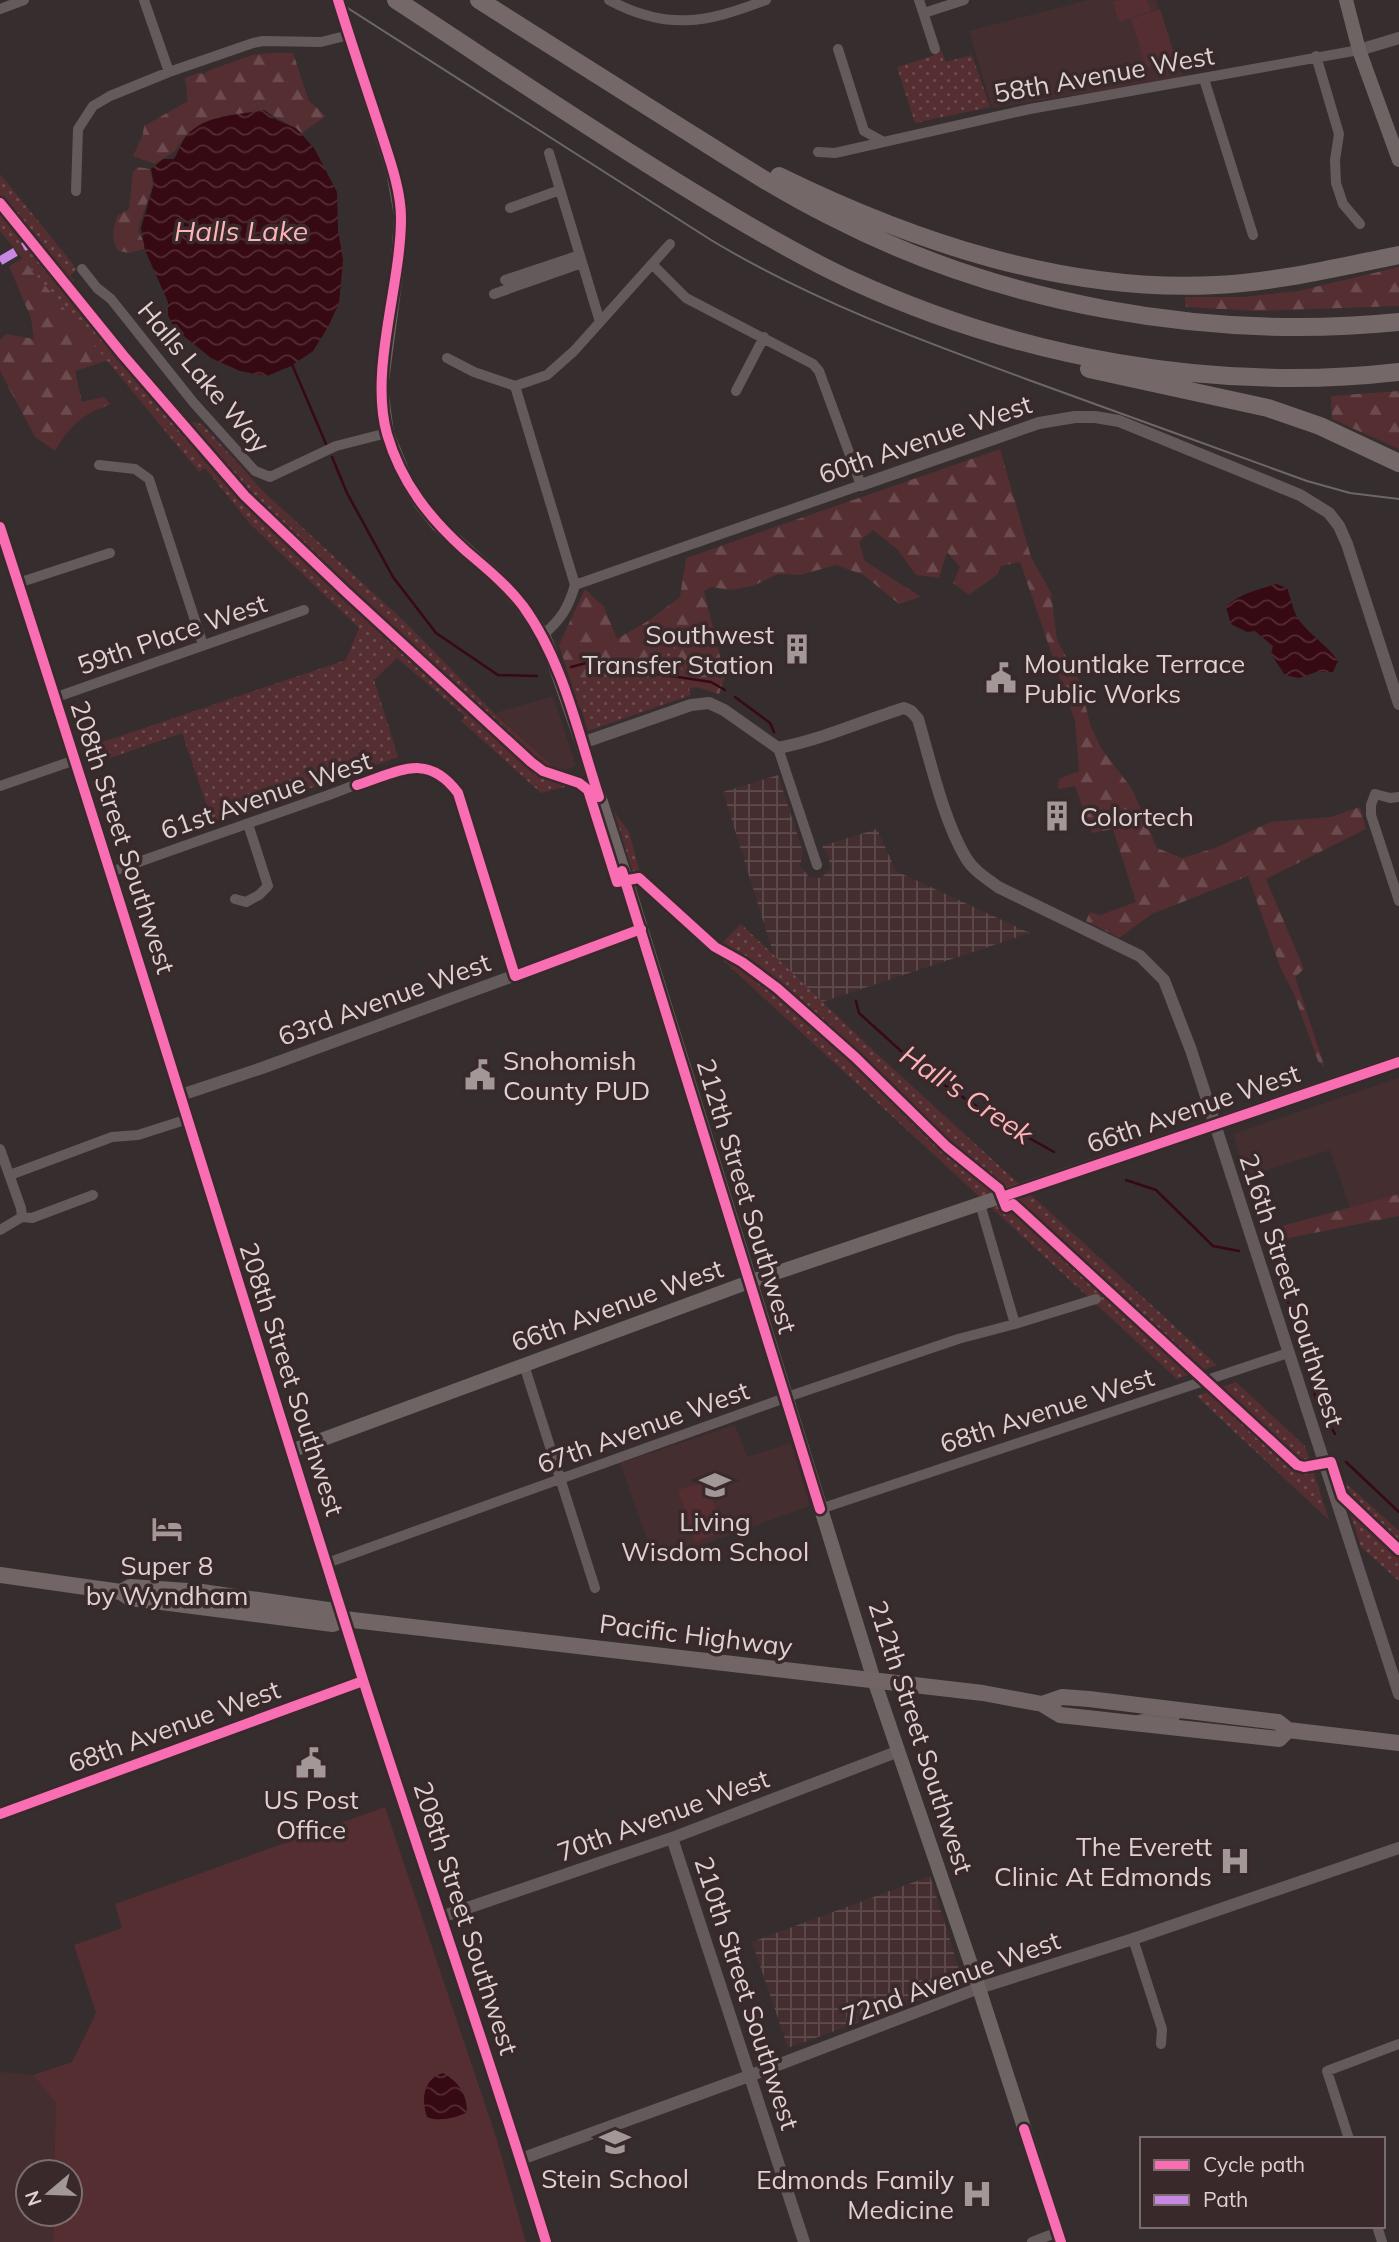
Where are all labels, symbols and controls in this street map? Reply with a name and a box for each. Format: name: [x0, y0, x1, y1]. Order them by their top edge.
street label: 58th Avenue West: [991, 38, 1217, 110]
water label: Halls Lake: [174, 213, 308, 248]
street label: Halls Lake Way: [131, 294, 277, 460]
street label: 60th Avenue West: [814, 387, 1036, 491]
street label: 59th Place West: [73, 586, 271, 682]
place label: Southwest Transfer Station: [582, 618, 774, 681]
building icon: Southwest Transfer Station: [780, 632, 814, 666]
place label: Mountlake Terrace Public Works: [1024, 647, 1245, 710]
public building icon: Mountlake Terrace Public Works: [984, 661, 1018, 695]
street label: 208th Street Southwest: [63, 696, 183, 978]
street label: 61st Avenue West: [156, 743, 376, 847]
building icon: Colortech: [1040, 799, 1074, 833]
place label: Colortech: [1080, 800, 1194, 833]
street label: 63rd Avenue West: [273, 945, 495, 1053]
water label: Hall's Creek: [894, 1037, 1042, 1152]
place label: Snohomish County PUD: [503, 1044, 650, 1107]
street label: 212th Street Southwest: [690, 1055, 804, 1337]
street label: 66th Avenue West: [1082, 1056, 1304, 1160]
public building icon: Snohomish County PUD: [463, 1058, 497, 1092]
street label: 216th Street Southwest: [1232, 1149, 1352, 1431]
street label: 208th Street Southwest: [232, 1238, 352, 1520]
street label: 66th Avenue West: [507, 1251, 727, 1359]
street label: 68th Avenue West: [936, 1360, 1158, 1460]
street label: 67th Avenue West: [533, 1373, 753, 1481]
school or university icon: Living Wisdom School: [698, 1468, 732, 1502]
place label: Living Wisdom School: [621, 1505, 809, 1568]
hotel icon: Super 8 by Wyndham: [150, 1512, 184, 1546]
place label: Super 8 by Wyndham: [86, 1549, 248, 1612]
street label: 212th Street Southwest: [861, 1596, 981, 1878]
street label: Pacific Highway: [598, 1607, 794, 1663]
street label: 68th Avenue West: [64, 1672, 284, 1780]
public building icon: US Post Office: [294, 1746, 328, 1780]
street label: 70th Avenue West: [553, 1761, 773, 1869]
street label: 208th Street Southwest: [406, 1777, 526, 2059]
place label: US Post Office: [263, 1783, 359, 1846]
place label: The Everett Clinic At Edmonds: [994, 1830, 1212, 1893]
hospital icon: The Everett Clinic At Edmonds: [1218, 1844, 1252, 1878]
street label: 210th Street Southwest: [687, 1852, 807, 2134]
street label: 72nd Avenue West: [837, 1923, 1065, 2033]
school or university icon: Stein School: [598, 2125, 632, 2159]
legend: [1140, 2137, 1385, 2228]
text: Cycle path: [1203, 2151, 1305, 2177]
north arrow: [14, 2158, 84, 2228]
place label: Stein School: [541, 2162, 689, 2195]
place label: Edmonds Family Medicine: [756, 2163, 954, 2226]
hospital icon: Edmonds Family Medicine: [960, 2177, 994, 2211]
text: Path: [1203, 2186, 1248, 2212]
text: N: [19, 2188, 47, 2209]

